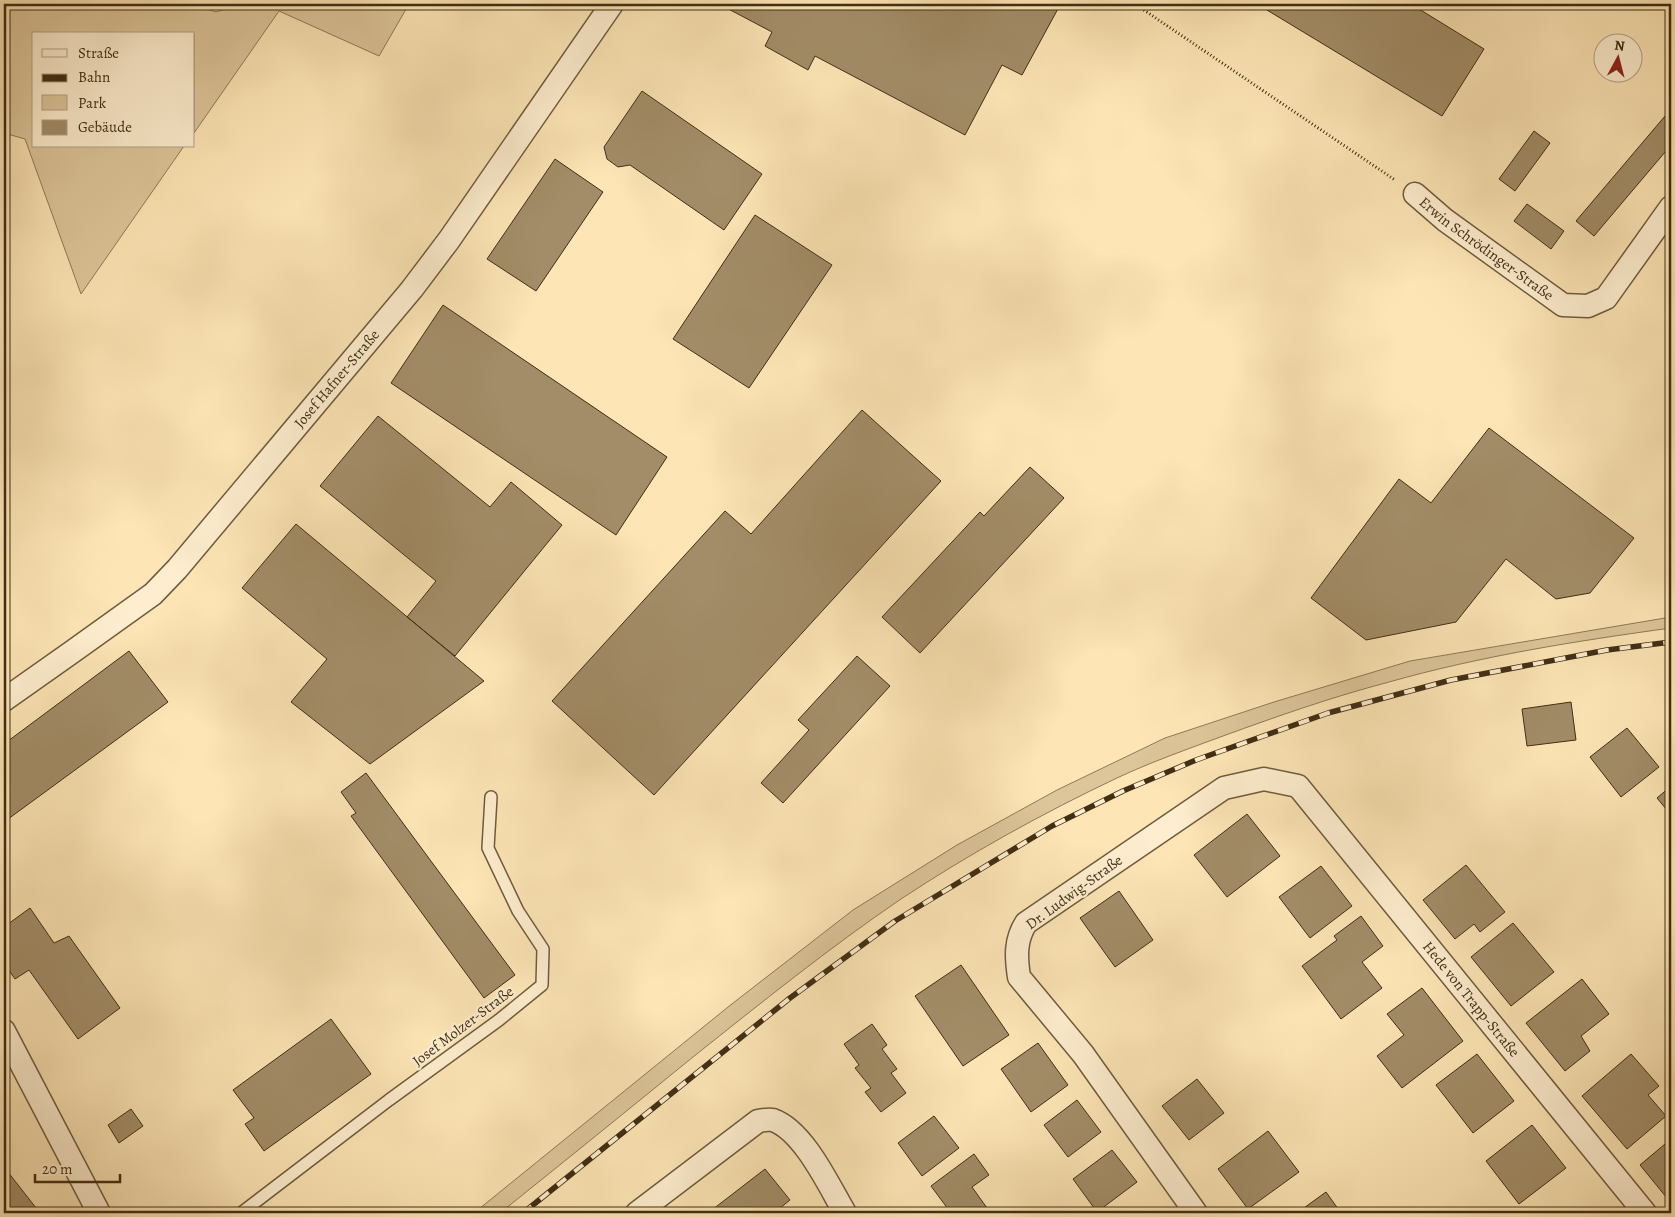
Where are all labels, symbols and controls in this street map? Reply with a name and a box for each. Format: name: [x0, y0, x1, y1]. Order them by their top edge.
legend: [32, 32, 195, 148]
north arrow: [1592, 32, 1642, 82]
text: N: [1613, 36, 1626, 56]
text: Straße: [78, 43, 119, 63]
text: Bahn: [78, 67, 110, 87]
text: Park: [78, 93, 107, 113]
text: Gebäude: [78, 117, 132, 137]
street label: Erwin Schrödinger-Straße: [1415, 192, 1558, 305]
street label: Josef Hafner-Straße: [290, 325, 384, 432]
street label: Dr. Ludwig-Straße: [1022, 850, 1127, 934]
street label: Hede von Trapp-Straße: [1418, 937, 1524, 1061]
street label: Josef Molzer-Straße: [408, 981, 518, 1071]
scale bar: [35, 1152, 120, 1184]
text: 20 m: [42, 1159, 73, 1179]

